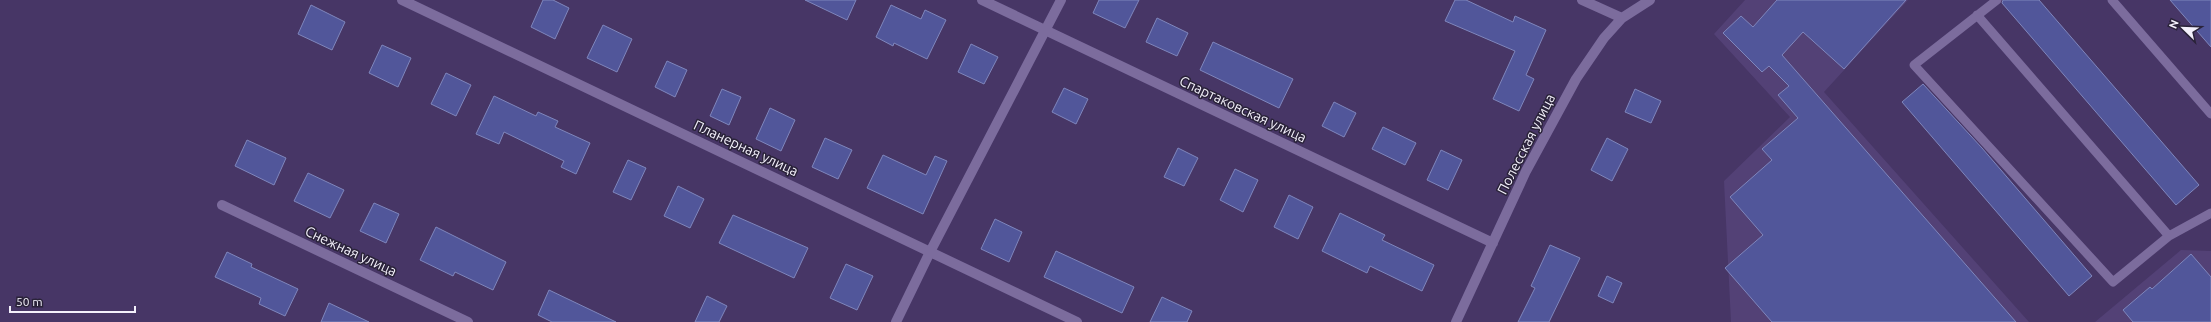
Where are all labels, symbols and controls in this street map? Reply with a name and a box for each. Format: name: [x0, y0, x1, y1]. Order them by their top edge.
north arrow: [2163, 8, 2203, 48]
text: N: [2167, 18, 2181, 30]
street label: Спартаковская улица: [1177, 73, 1309, 145]
street label: Полесская улица: [1494, 91, 1558, 197]
street label: Планерная улица: [691, 117, 801, 179]
street label: Снежная улица: [303, 223, 399, 279]
scale bar: [10, 288, 135, 314]
text: 50 m: [16, 295, 43, 308]

